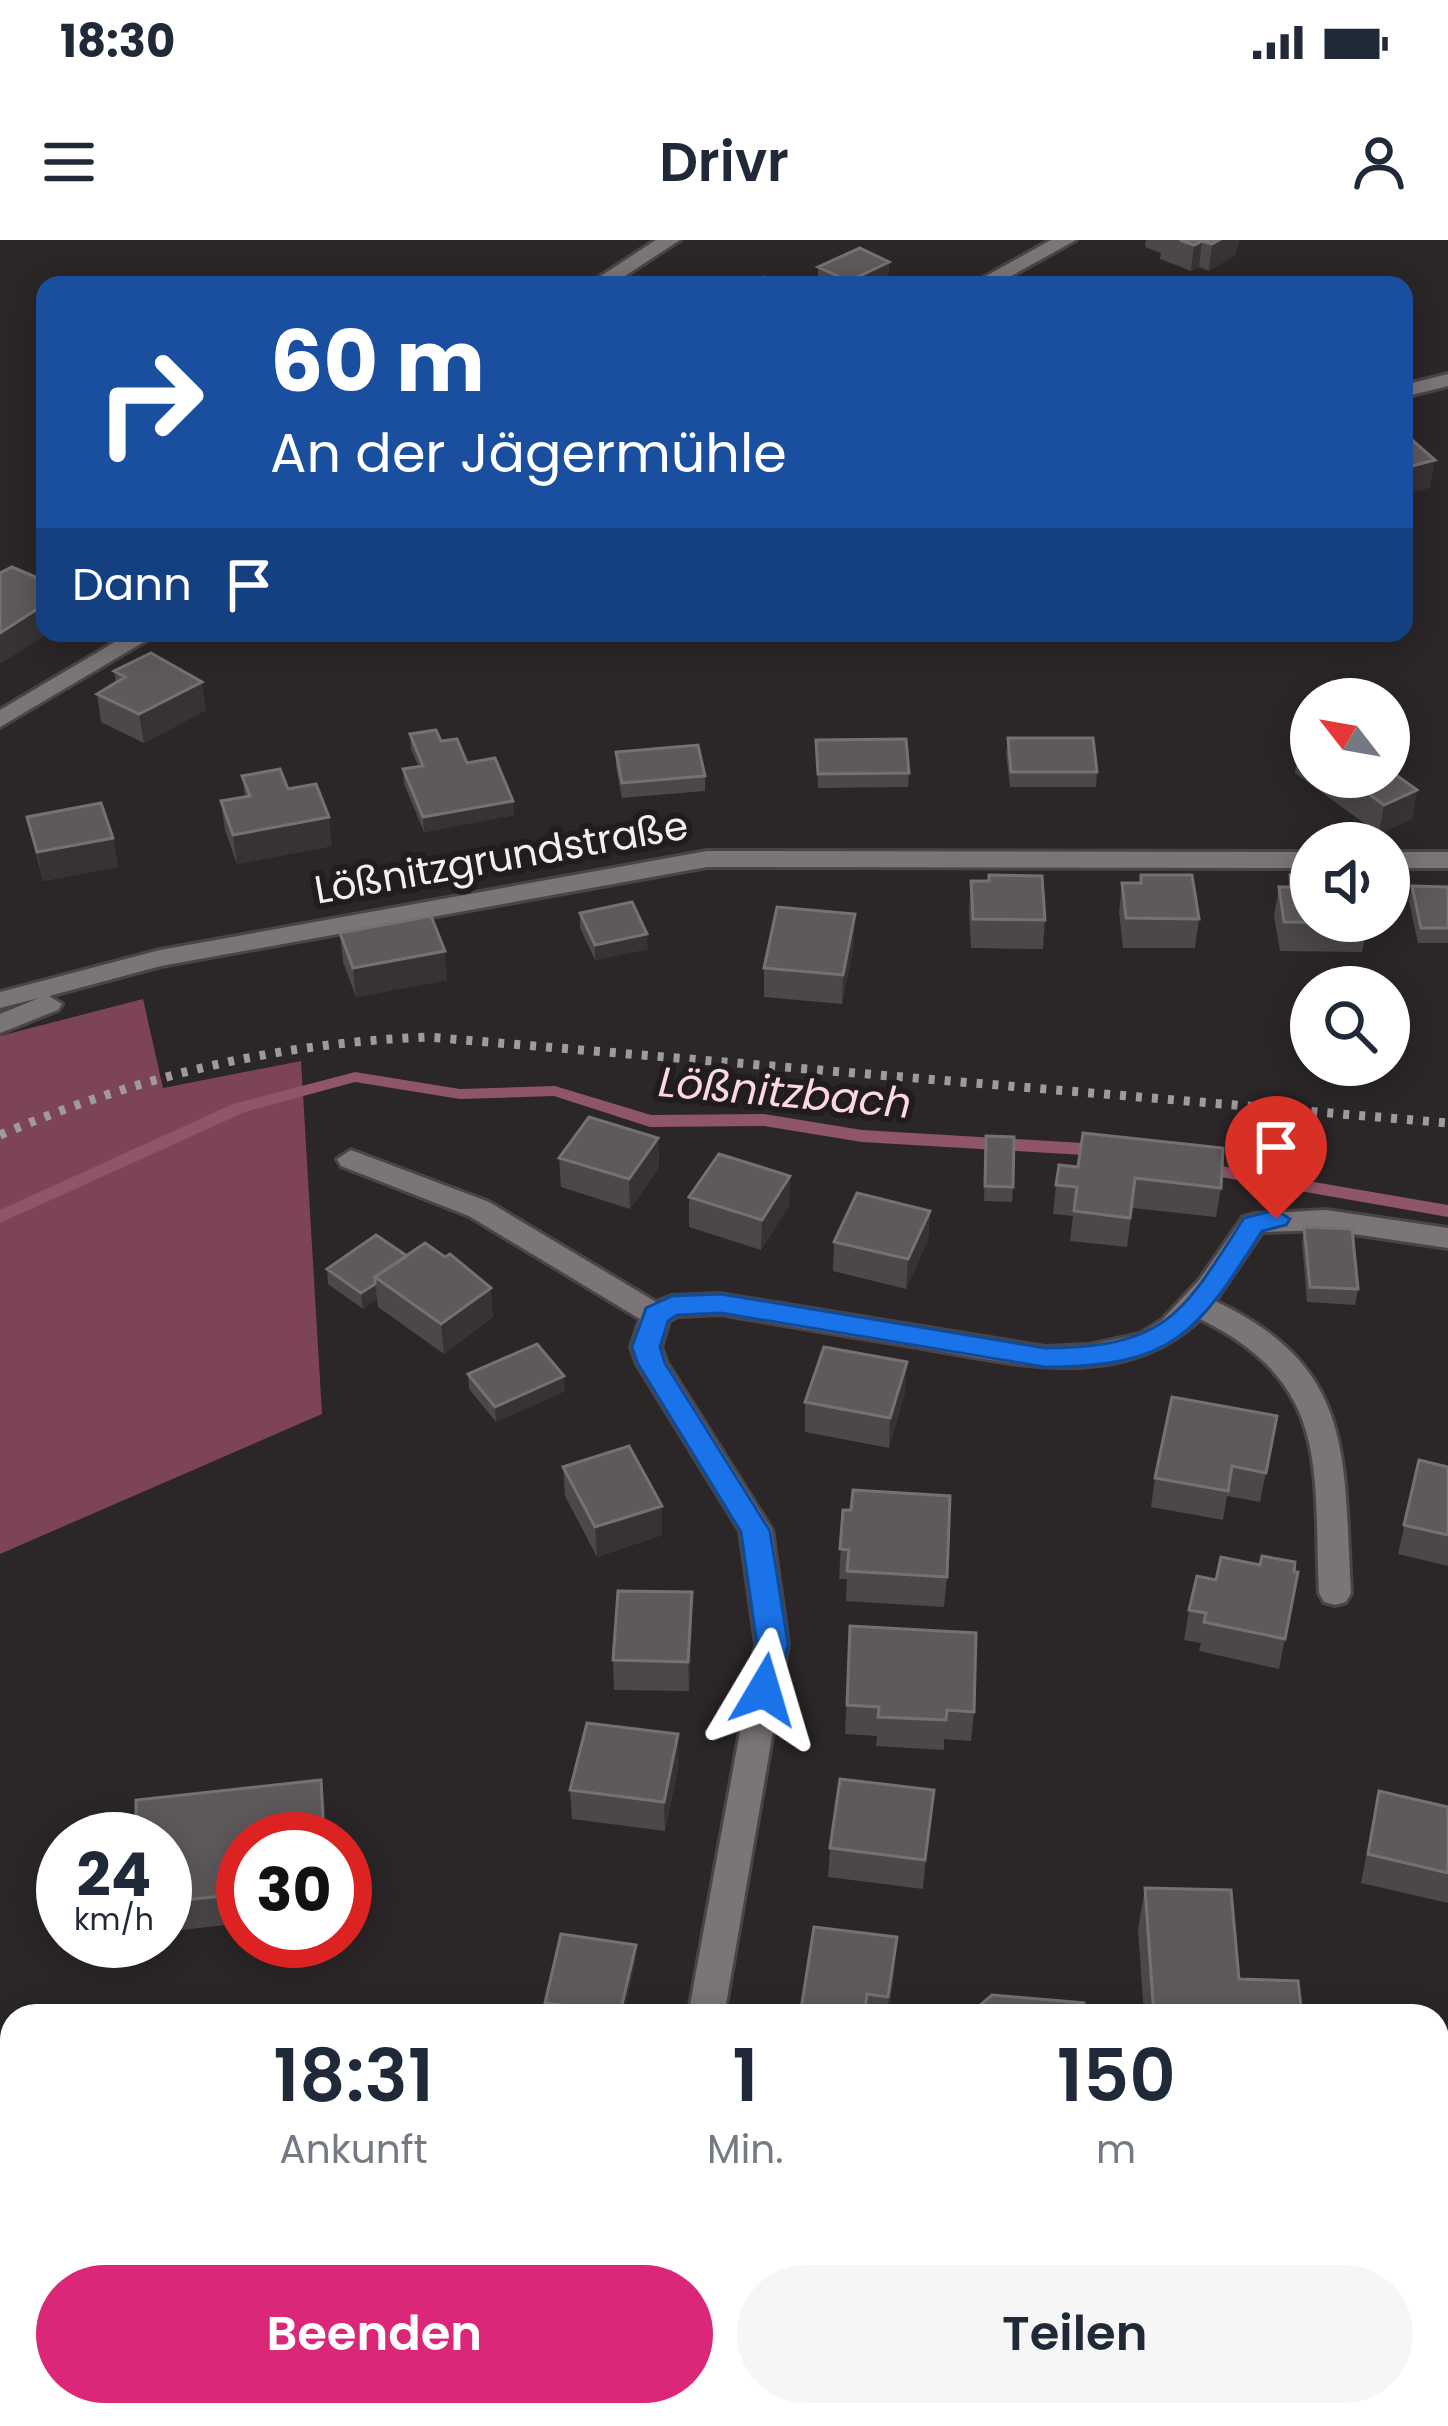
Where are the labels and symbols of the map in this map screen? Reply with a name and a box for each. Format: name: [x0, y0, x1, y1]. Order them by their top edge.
north arrow: [1290, 678, 1410, 798]
street label: Lößnitzgrundstraße: [310, 798, 692, 917]
water label: Lößnitzbach: [656, 1052, 914, 1133]
pin: [1225, 1096, 1327, 1219]
position arrow: [701, 1627, 827, 1753]
speed limit sign: 30: [216, 1812, 372, 1968]

